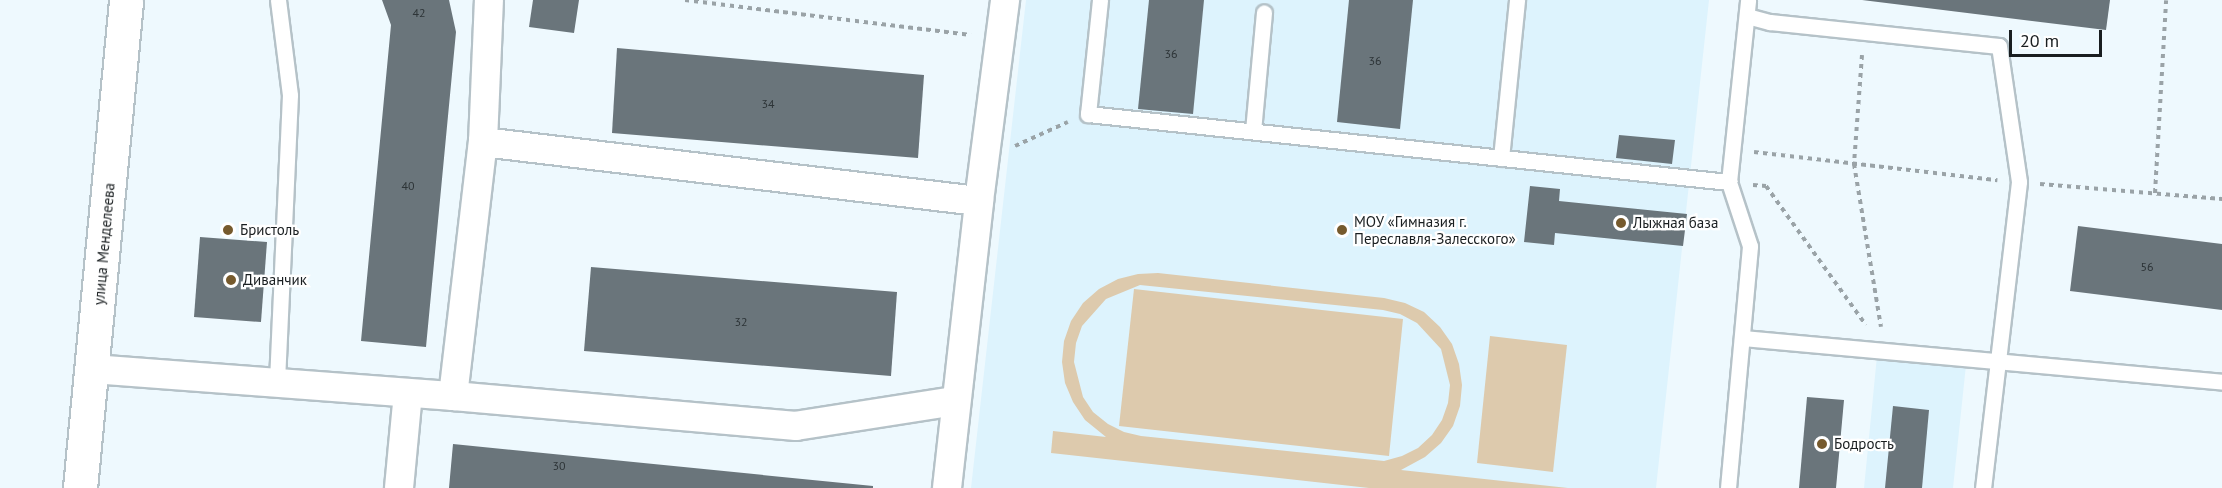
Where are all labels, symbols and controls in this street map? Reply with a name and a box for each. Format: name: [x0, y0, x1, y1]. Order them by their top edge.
house number: 42: [412, 6, 426, 20]
scale bar: [2012, 18, 2105, 56]
text: 20 m: [2020, 29, 2059, 52]
house number: 36: [1164, 47, 1178, 61]
house number: 36: [1368, 54, 1382, 68]
house number: 34: [761, 97, 775, 111]
house number: 40: [401, 179, 415, 193]
street label: улица Менделеева: [90, 182, 118, 306]
place label: МОУ «Гимназия г. Переславля-Залесского»: [1354, 212, 1516, 247]
place label: Лыжная база: [1633, 214, 1718, 232]
marker: Лыжная база: [1614, 216, 1628, 230]
place label: Бристоль: [240, 221, 299, 239]
marker: Бристоль: [221, 223, 235, 237]
marker: МОУ «Гимназия г. Переславля-Залесского»: [1335, 223, 1349, 237]
house number: 56: [2140, 260, 2154, 274]
place label: Диванчик: [243, 271, 307, 289]
marker: Диванчик: [224, 273, 238, 287]
house number: 32: [734, 315, 748, 329]
place label: Бодрость: [1834, 435, 1894, 453]
marker: Бодрость: [1815, 437, 1829, 451]
house number: 30: [552, 459, 566, 473]

